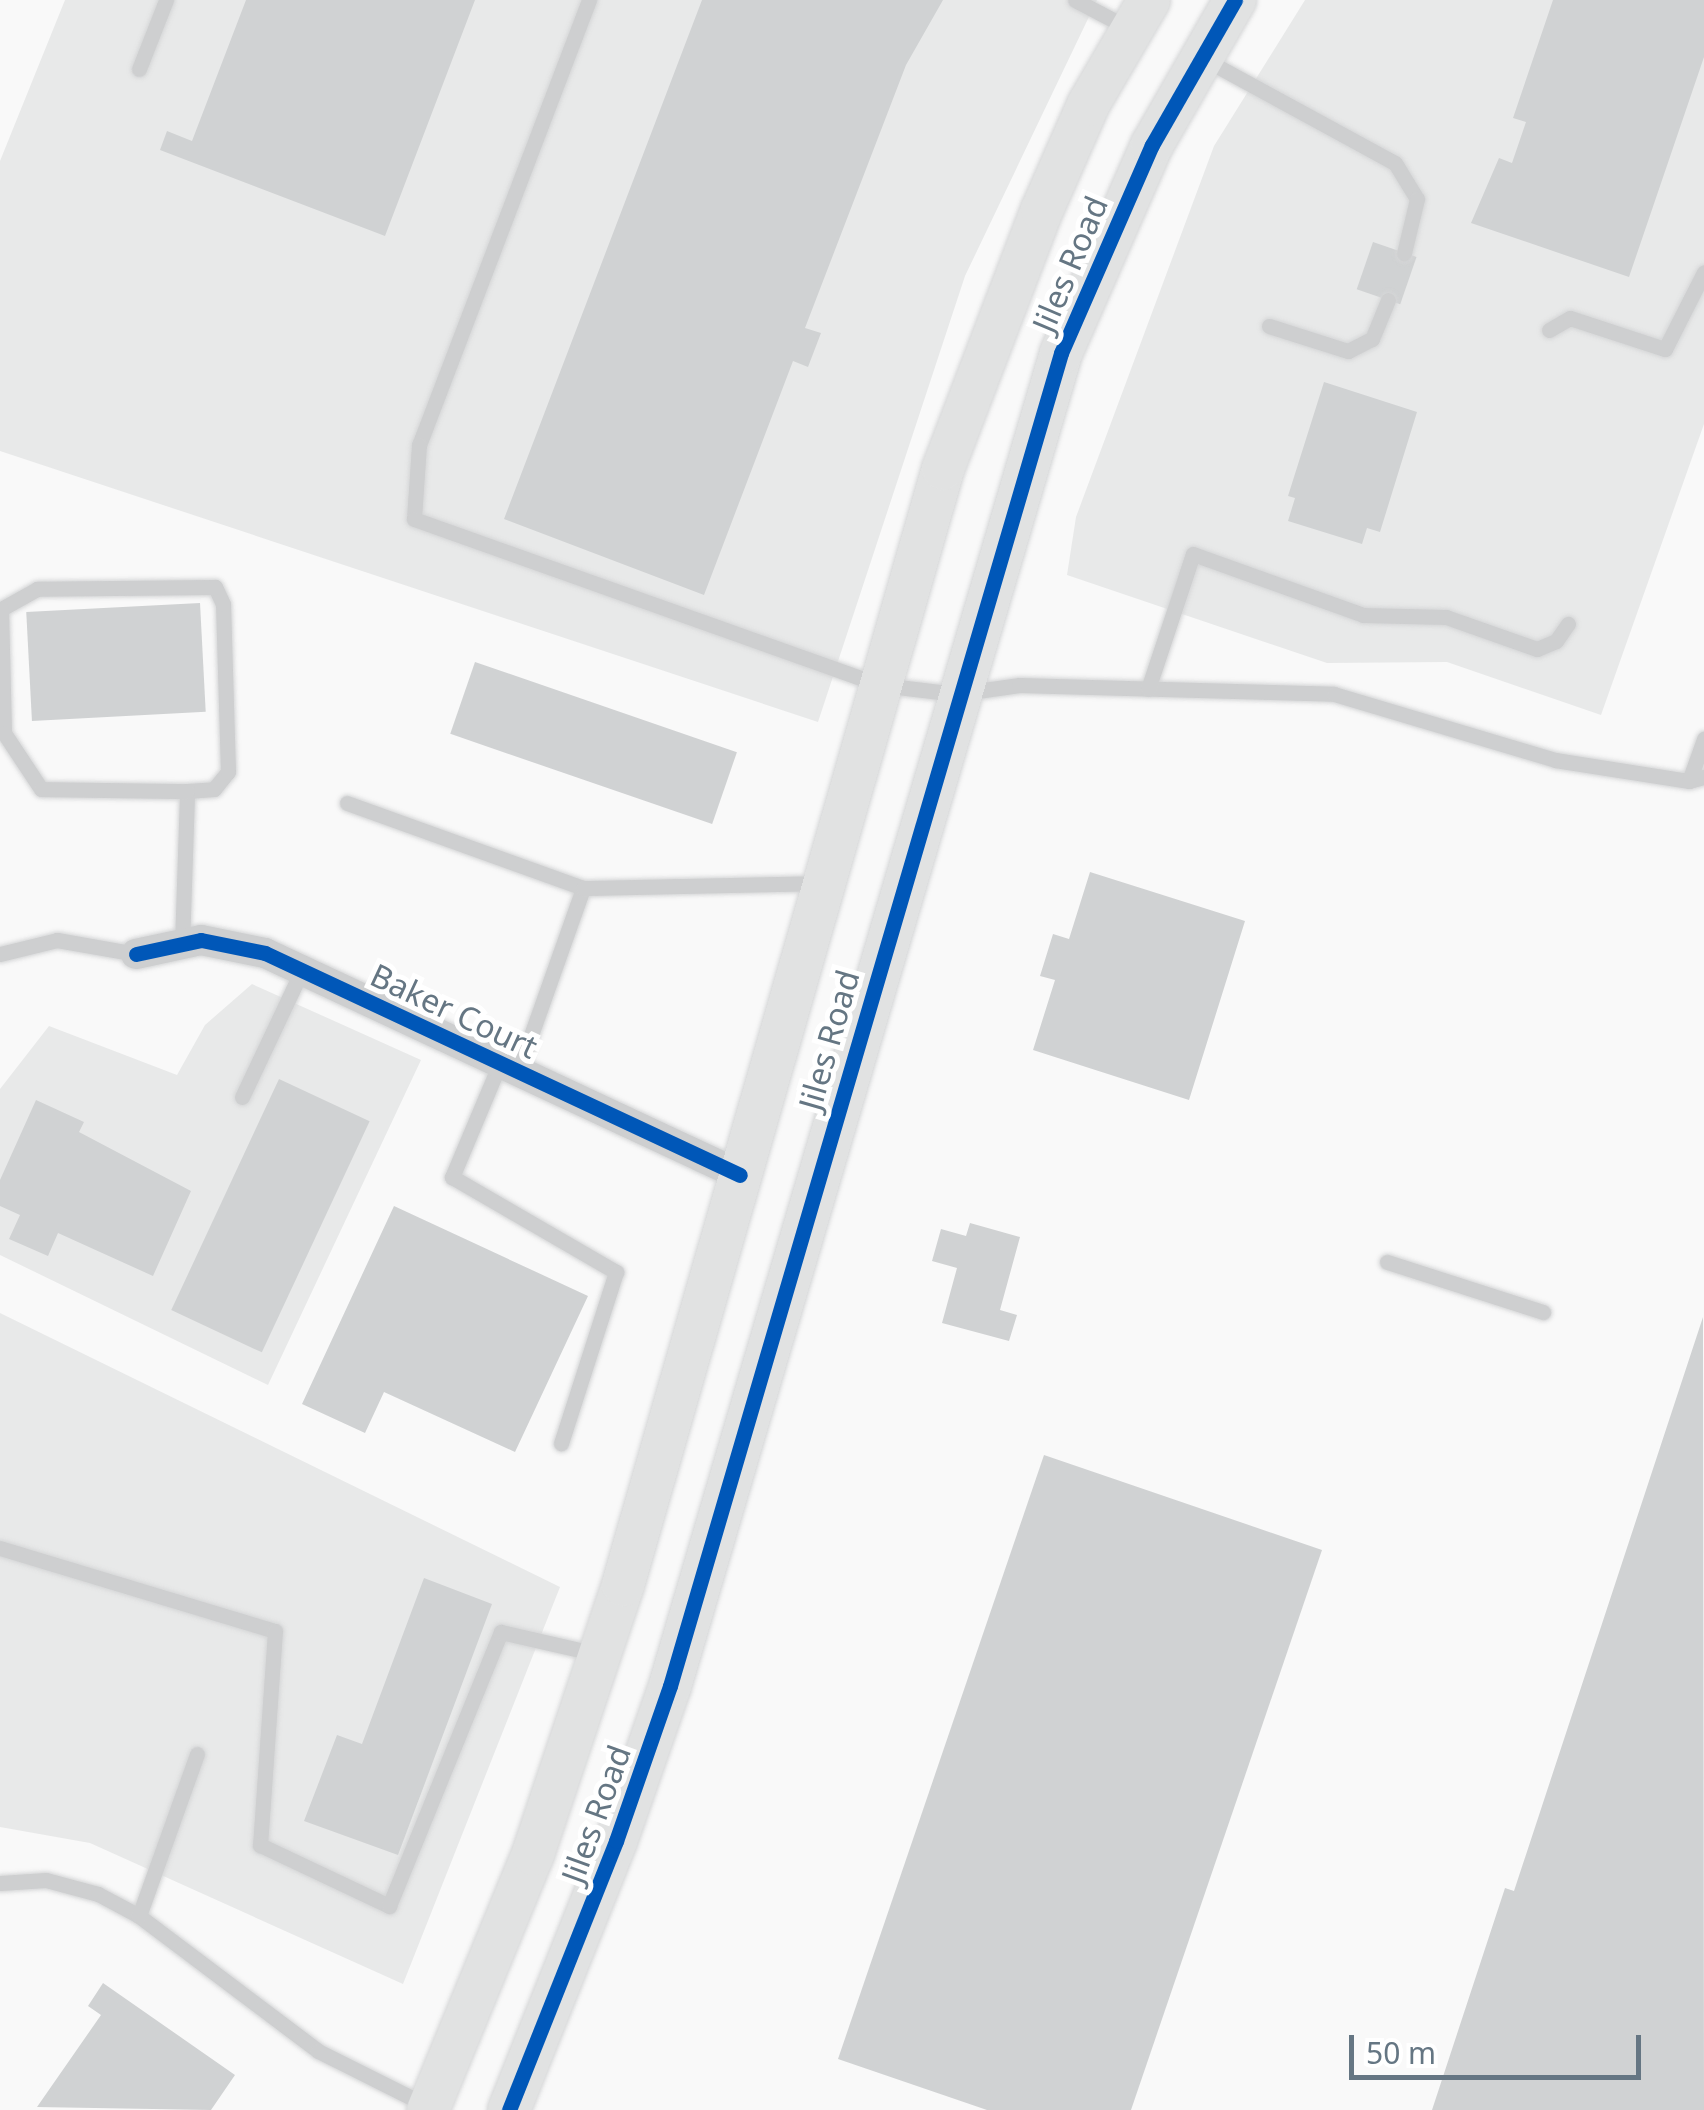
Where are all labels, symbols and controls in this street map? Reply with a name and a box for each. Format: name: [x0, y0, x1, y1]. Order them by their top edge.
street label: Jiles Road: [1024, 190, 1116, 338]
street label: Baker Court: [365, 956, 543, 1066]
street label: Jiles Road: [791, 966, 867, 1114]
street label: Jiles Road: [553, 1740, 639, 1888]
scale bar: [1354, 2015, 1646, 2077]
text: 50 m: [1366, 2032, 1436, 2073]

